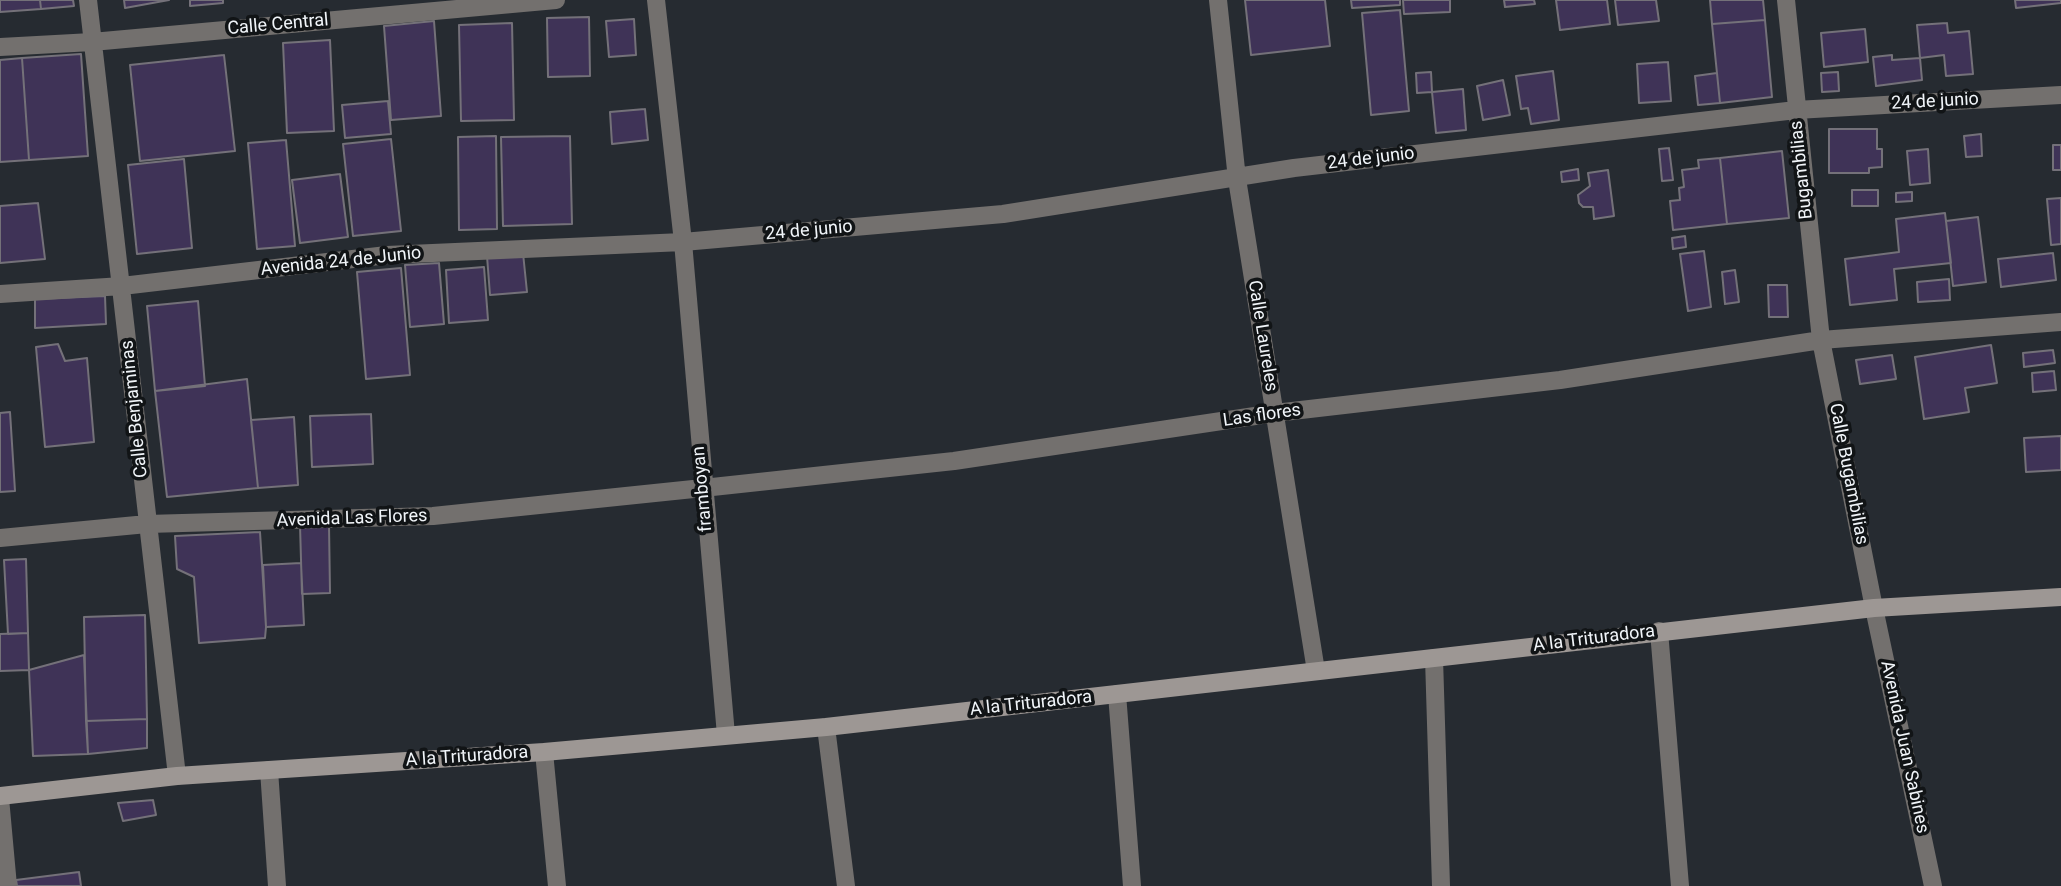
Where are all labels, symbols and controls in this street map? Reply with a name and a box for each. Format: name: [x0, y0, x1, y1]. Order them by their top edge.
street label: Calle Central: [227, 10, 329, 40]
street label: 24 de junio: [1891, 89, 1979, 115]
street label: Bugambilias: [1786, 120, 1818, 220]
street label: 24 de junio: [1326, 143, 1416, 175]
street label: 24 de junio: [764, 216, 854, 246]
street label: Avenida 24 de Junio: [260, 243, 422, 281]
street label: Calle Laureles: [1243, 279, 1281, 393]
street label: Calle Benjaminas: [117, 339, 153, 479]
street label: Las flores: [1222, 400, 1302, 432]
street label: Calle Bugambilias: [1824, 402, 1872, 546]
street label: framboyan: [688, 445, 718, 533]
street label: Avenida Las Flores: [276, 506, 428, 532]
street label: A la Trituradora: [1532, 621, 1656, 657]
street label: Avenida Juan Sabines: [1875, 659, 1933, 835]
street label: A la Trituradora: [969, 687, 1093, 721]
street label: A la Trituradora: [405, 742, 529, 772]

